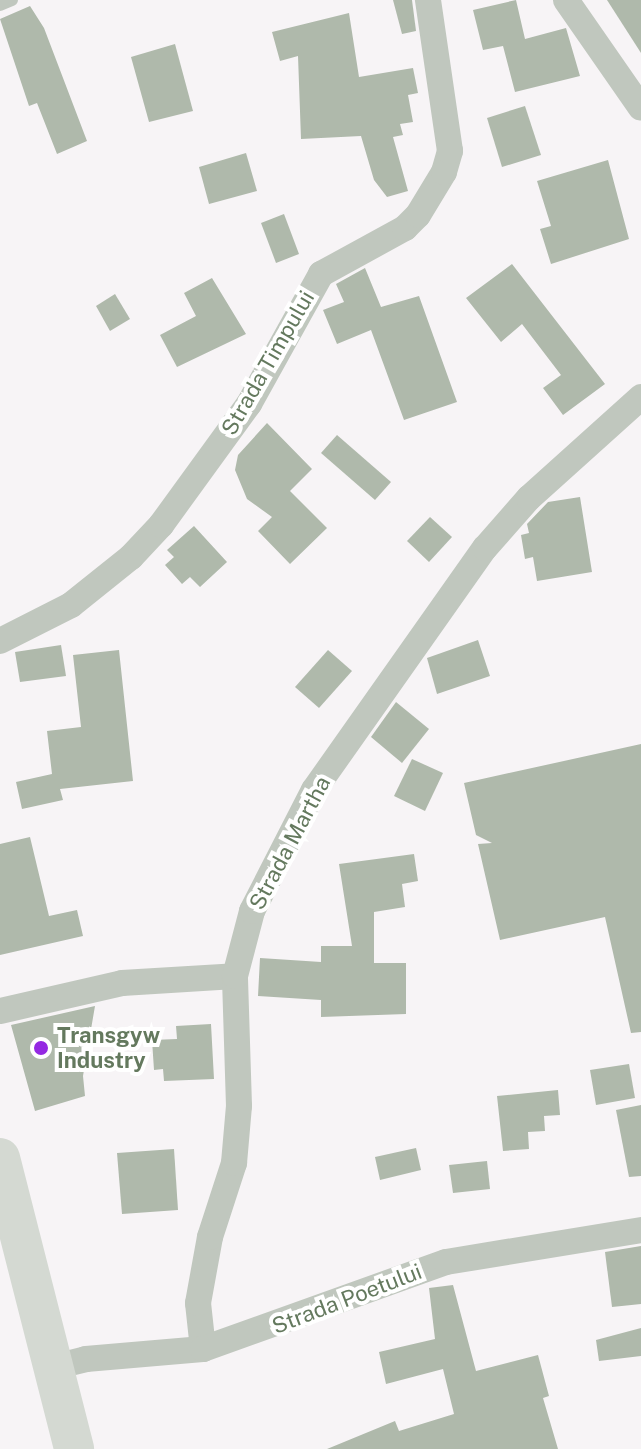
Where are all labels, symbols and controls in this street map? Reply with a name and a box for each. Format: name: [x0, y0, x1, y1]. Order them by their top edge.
street label: Strada Timpului: [216, 286, 320, 440]
street label: Strada Martha: [244, 772, 336, 914]
place label: Transgyw Industry: [57, 1022, 160, 1074]
marker: Transgyw Industry: [32, 1039, 50, 1057]
street label: Strada Poetului: [268, 1258, 426, 1340]

